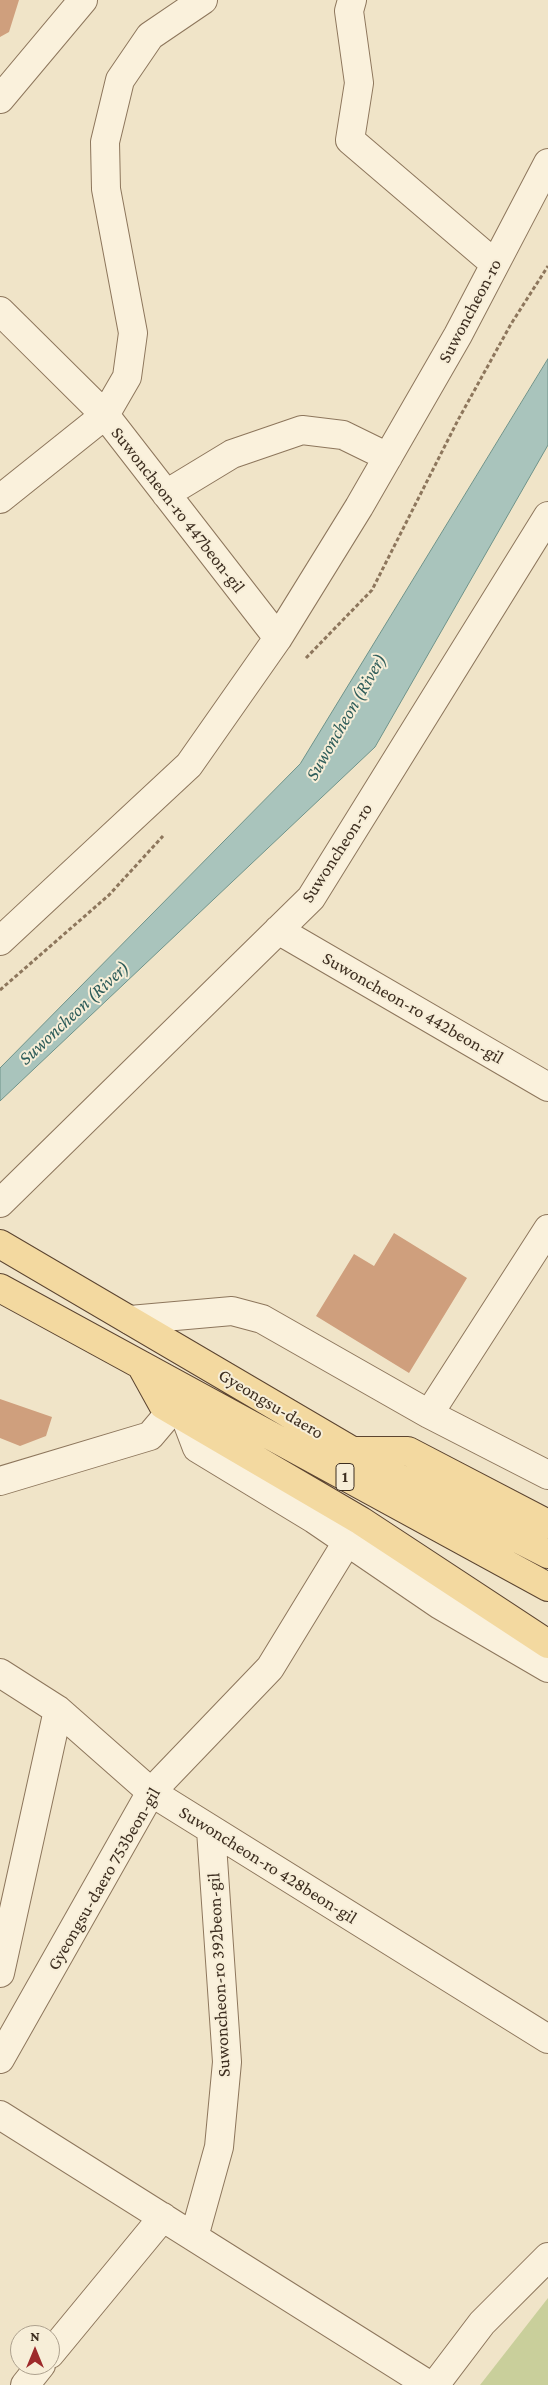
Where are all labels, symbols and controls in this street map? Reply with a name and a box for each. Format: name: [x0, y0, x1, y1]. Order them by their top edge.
street label: Suwoncheon-ro: [434, 255, 506, 367]
street label: Suwoncheon-ro 447beon-gil: [106, 423, 250, 597]
water label: Suwoncheon (River): [300, 650, 392, 784]
street label: Suwoncheon-ro: [297, 799, 377, 907]
street label: Suwoncheon-ro 442beon-gil: [319, 947, 507, 1069]
water label: Suwoncheon (River): [14, 956, 134, 1070]
street label: Gyeongsu-daero: [215, 1364, 327, 1444]
road number: 1: [336, 1464, 354, 1490]
street label: Gyeongsu-daero 753beon-gil: [43, 1784, 165, 1974]
street label: Suwoncheon-ro 428beon-gil: [175, 1801, 361, 1929]
street label: Suwoncheon-ro 392beon-gil: [203, 1872, 235, 2078]
north arrow: [10, 2325, 60, 2375]
text: N: [30, 2328, 40, 2344]

